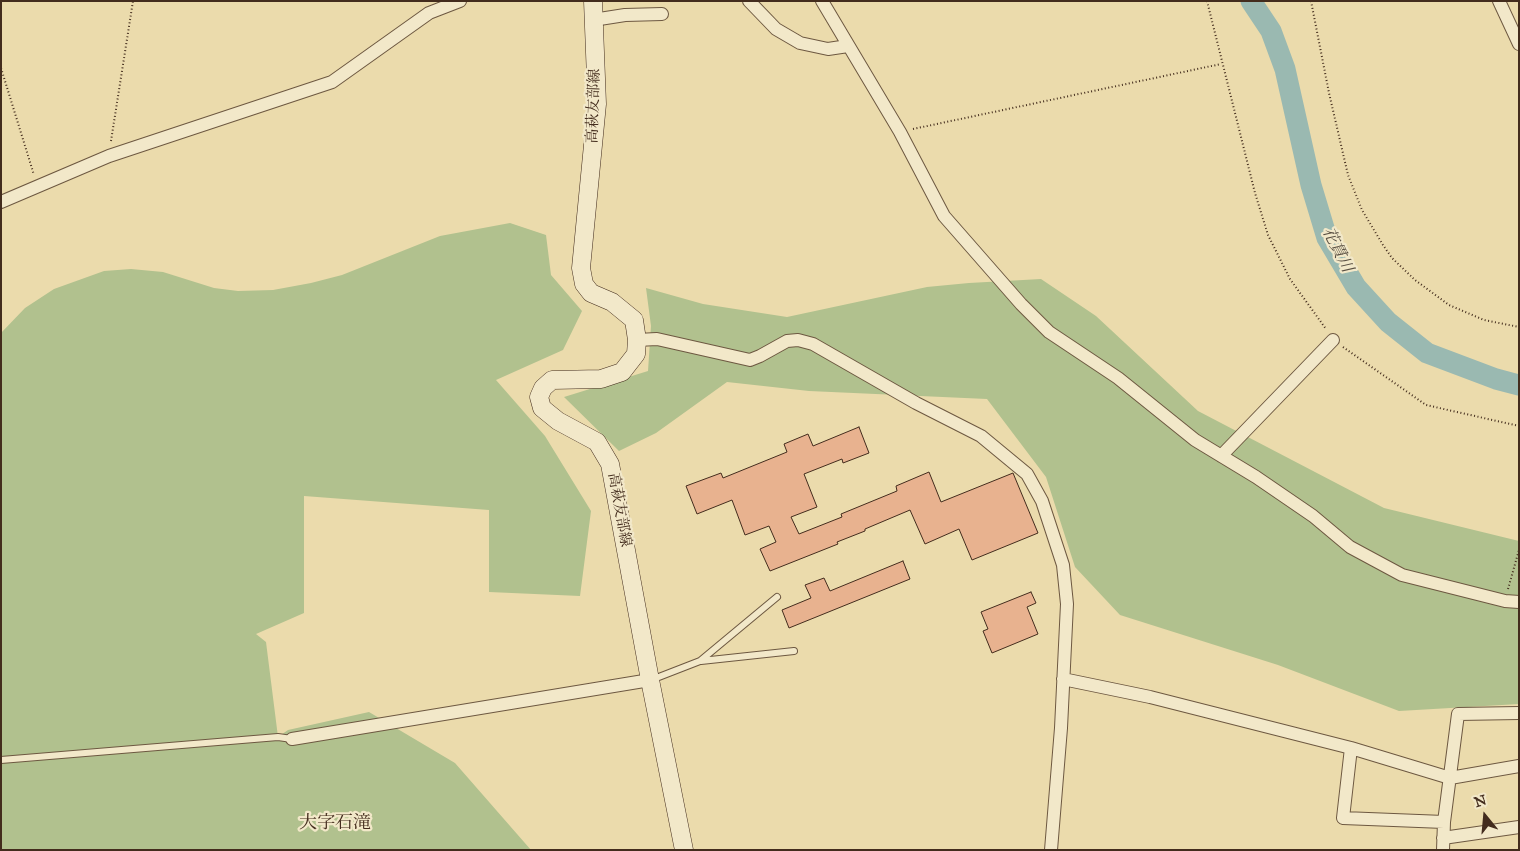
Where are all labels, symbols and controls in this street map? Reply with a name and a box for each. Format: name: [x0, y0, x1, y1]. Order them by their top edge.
street label: 高萩友部線: [584, 68, 604, 144]
water label: 花貫川: [1318, 224, 1356, 276]
street label: 高萩友部線: [604, 472, 634, 548]
north arrow: [1460, 791, 1510, 841]
text: N: [1472, 791, 1489, 811]
district label: 大字石滝: [299, 813, 371, 835]

